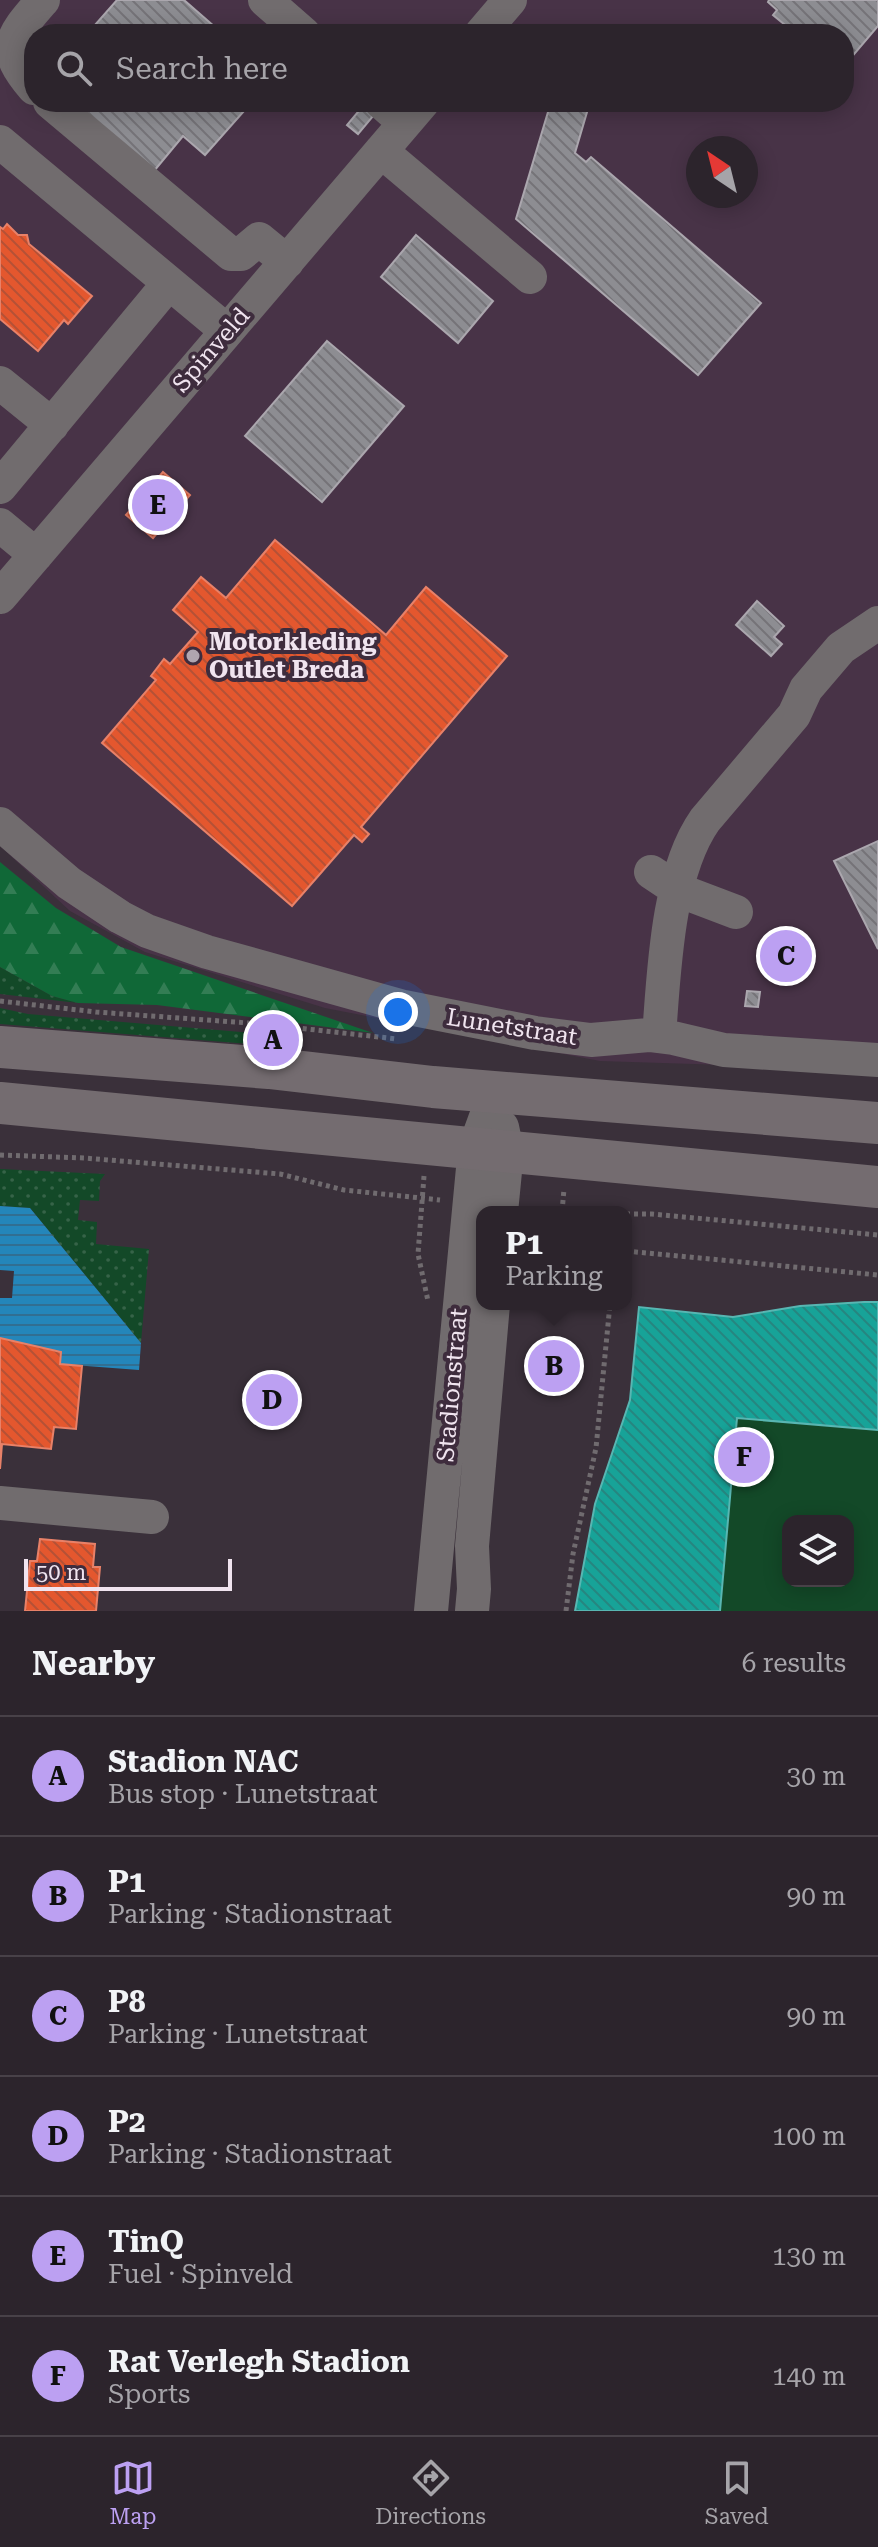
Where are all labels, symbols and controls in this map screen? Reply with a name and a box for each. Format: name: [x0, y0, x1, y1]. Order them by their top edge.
search box: [24, 24, 854, 112]
icon: search: [52, 46, 96, 90]
text: Search here: [116, 51, 288, 86]
north arrow: [686, 136, 758, 208]
street label: Spinveld: [167, 302, 255, 398]
pin: E: [132, 475, 184, 535]
place label: Motorkleding Outlet Breda: [209, 628, 377, 684]
marker: Motorkleding Outlet Breda: [184, 647, 202, 665]
pin: C: [760, 926, 812, 986]
your location: [378, 992, 418, 1032]
street label: Lunetstraat: [445, 1003, 579, 1051]
pin: A: [247, 1010, 299, 1070]
popup: [476, 1206, 632, 1310]
text: P1: [505, 1226, 543, 1261]
text: Parking: [505, 1261, 603, 1291]
street label: Stadionstraat: [431, 1307, 473, 1463]
pin: B: [528, 1336, 580, 1396]
pin: D: [246, 1370, 298, 1430]
pin: F: [718, 1427, 770, 1487]
map controls: [782, 1515, 854, 1587]
button: layers: [782, 1515, 854, 1587]
scale bar: [24, 1555, 232, 1591]
text: 50 m: [36, 1560, 86, 1585]
text: Nearby: [32, 1643, 155, 1683]
text: 6 results: [742, 1648, 846, 1678]
text: Stadion NAC: [108, 1744, 298, 1779]
text: A: [49, 1761, 67, 1791]
text: 30 m: [787, 1761, 846, 1791]
text: Bus stop · Lunetstraat: [108, 1779, 378, 1809]
text: P1: [108, 1864, 146, 1899]
text: B: [49, 1881, 67, 1911]
text: 90 m: [787, 1881, 846, 1911]
text: Parking · Stadionstraat: [108, 1899, 392, 1929]
text: P8: [108, 1984, 146, 2019]
text: C: [49, 2001, 67, 2031]
text: 90 m: [787, 2001, 846, 2031]
text: Parking · Lunetstraat: [108, 2019, 368, 2049]
text: P2: [108, 2104, 146, 2139]
text: D: [48, 2121, 68, 2151]
text: 100 m: [772, 2121, 846, 2151]
text: Parking · Stadionstraat: [108, 2139, 392, 2169]
text: TinQ: [108, 2224, 184, 2259]
text: E: [50, 2241, 66, 2271]
text: 130 m: [772, 2241, 846, 2271]
text: Fuel · Spinveld: [108, 2259, 293, 2289]
text: Rat Verlegh Stadion: [108, 2344, 410, 2379]
text: F: [50, 2361, 66, 2391]
text: 140 m: [772, 2361, 846, 2391]
text: Sports: [108, 2379, 190, 2409]
tab: Map: [109, 2456, 156, 2529]
tab: Directions: [375, 2456, 486, 2529]
tab: Saved: [705, 2456, 769, 2529]

